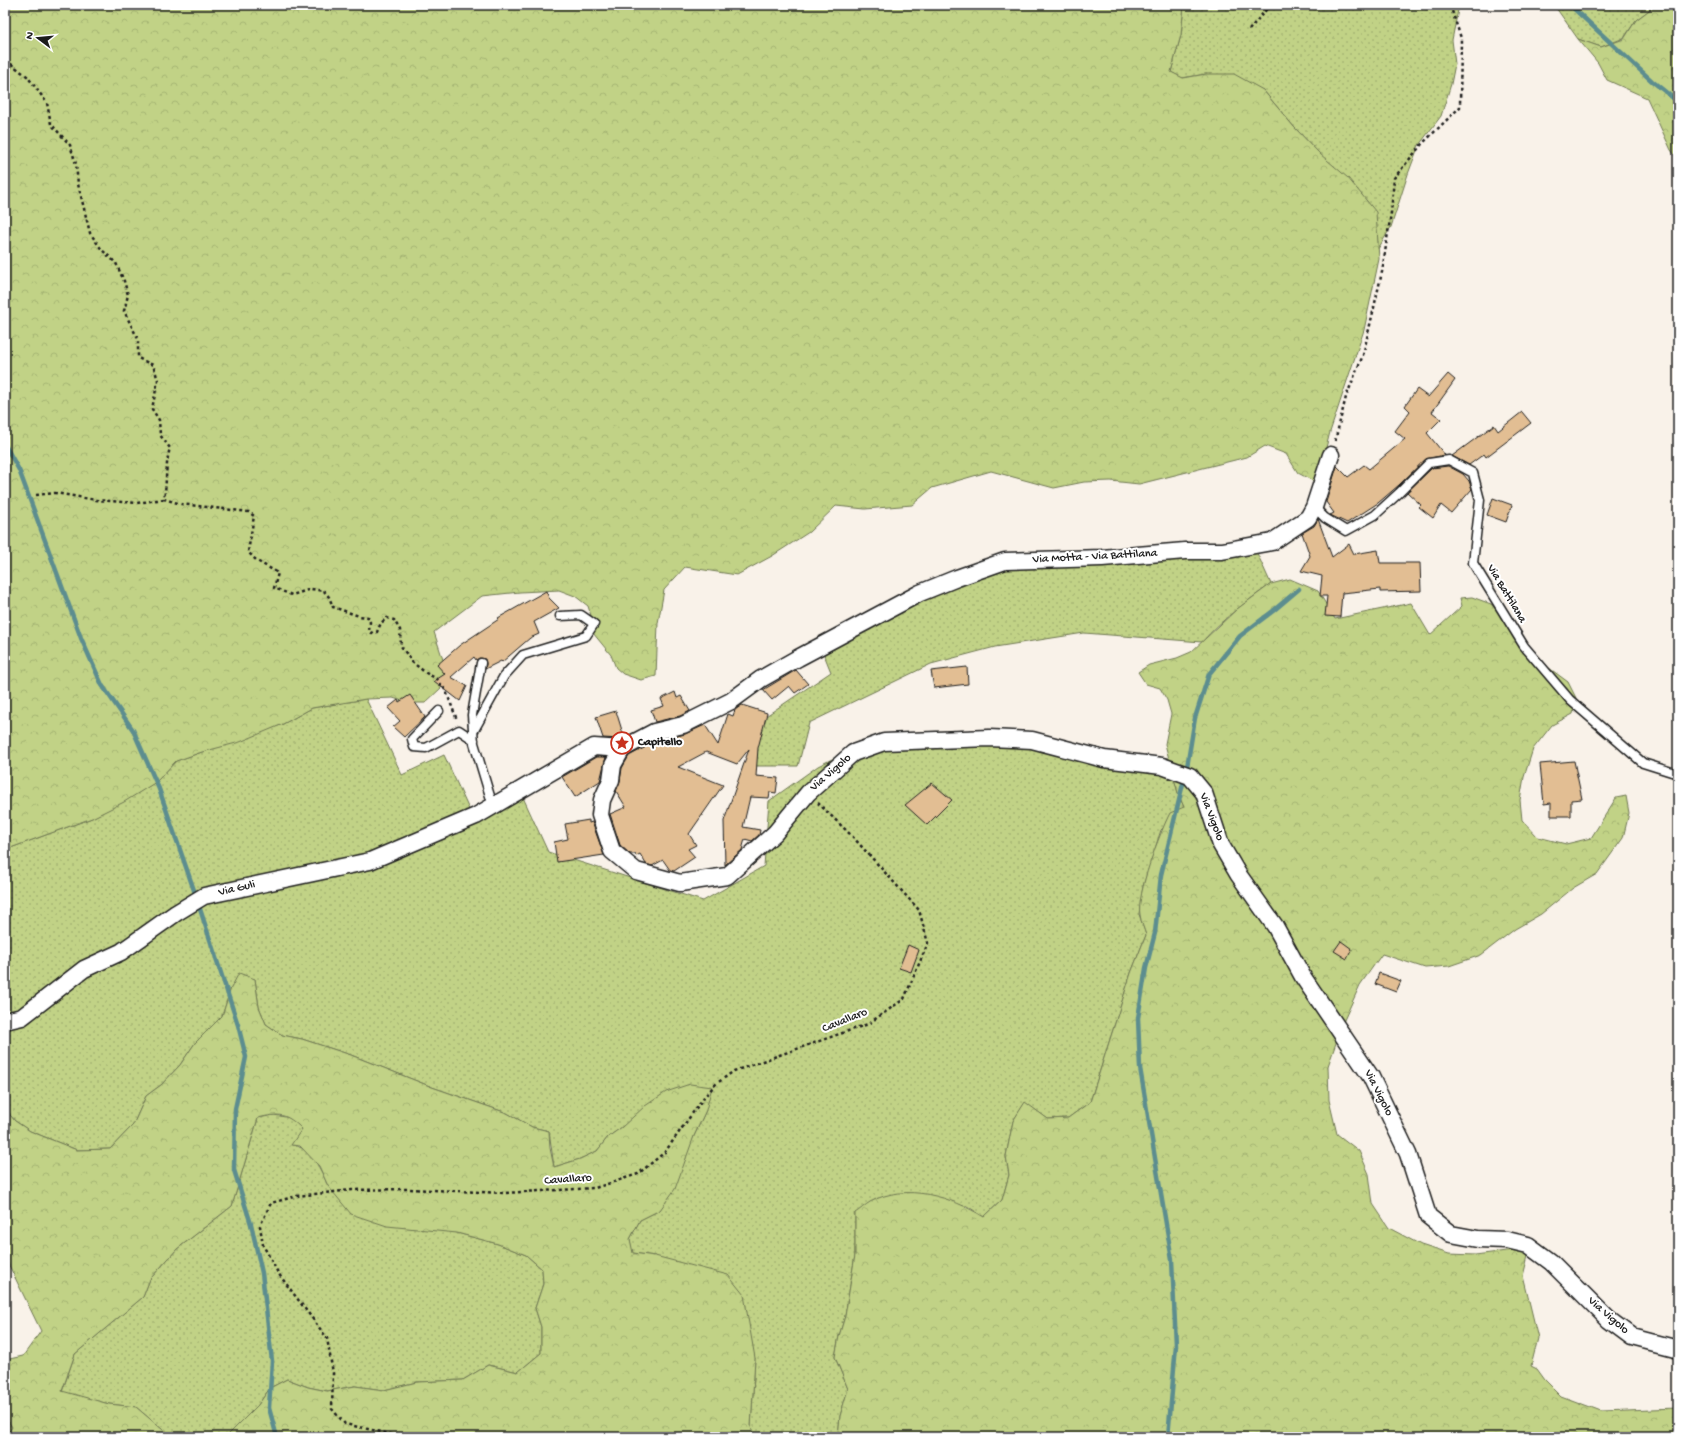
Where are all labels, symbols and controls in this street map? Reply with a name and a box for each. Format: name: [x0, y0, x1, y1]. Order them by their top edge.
north arrow: [18, 18, 58, 58]
text: N: [24, 31, 37, 41]
street label: Via Motta - Via Battilana: [1031, 547, 1158, 567]
street label: Via Battilana: [1483, 561, 1529, 626]
place icon: Capitello: [609, 730, 635, 756]
place label: Capitello: [637, 736, 683, 750]
street label: Via Vigolo: [807, 751, 854, 795]
street label: Via Vigolo: [1195, 790, 1226, 843]
street label: Via Guli: [216, 878, 257, 900]
street label: Cavallaro: [820, 1006, 870, 1036]
street label: Via Vigolo: [1360, 1067, 1396, 1118]
street label: Cavallaro: [544, 1171, 592, 1189]
street label: Via Vigolo: [1584, 1294, 1631, 1338]

